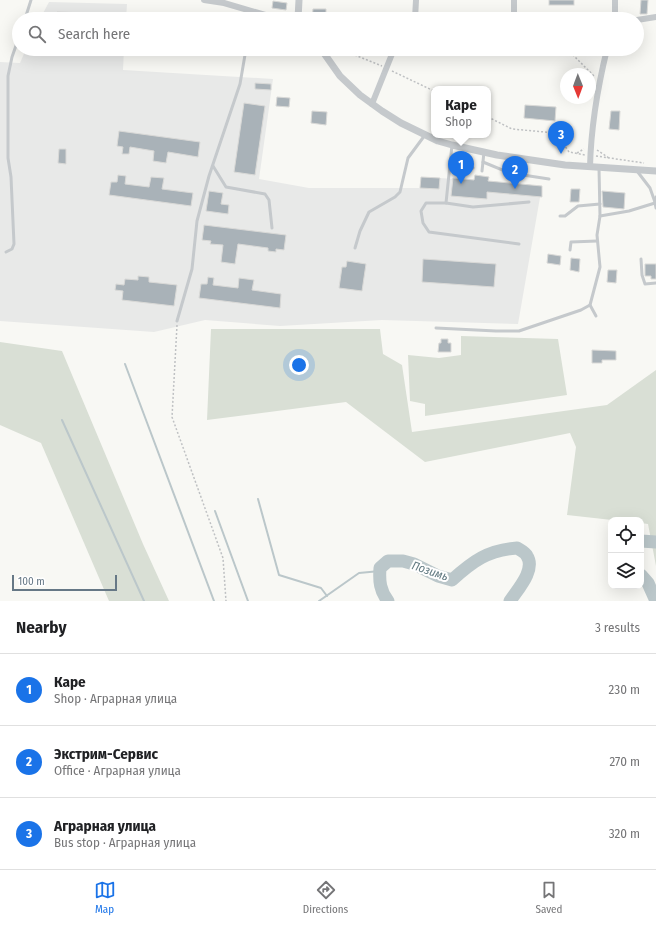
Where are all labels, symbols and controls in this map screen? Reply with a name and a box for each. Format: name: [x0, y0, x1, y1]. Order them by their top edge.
search box: [12, 12, 644, 56]
icon: search: [26, 23, 48, 45]
text: Search here: [58, 25, 130, 43]
north arrow: [560, 68, 596, 104]
popup: [431, 86, 491, 138]
text: Каре: [445, 96, 477, 114]
text: Shop: [445, 114, 472, 129]
pin: 3: [548, 121, 574, 154]
pin: 1: [448, 151, 474, 184]
pin: 2: [502, 156, 528, 189]
your location: [289, 355, 309, 375]
map controls: [608, 517, 644, 589]
button: locate: [608, 517, 644, 553]
button: layers: [608, 553, 644, 589]
water label: Позимь: [410, 558, 450, 584]
scale bar: [12, 573, 117, 592]
text: 100 m: [18, 575, 45, 588]
text: Nearby: [16, 617, 67, 638]
text: 3 results: [595, 620, 640, 635]
text: Каре: [54, 673, 86, 691]
text: 1: [26, 682, 32, 697]
text: 230 m: [609, 682, 640, 697]
text: Shop · Аграрная улица: [54, 691, 177, 706]
text: Экстрим-Сервис: [54, 745, 158, 763]
text: 2: [26, 754, 32, 769]
text: 270 m: [609, 754, 640, 769]
text: Office · Аграрная улица: [54, 763, 181, 778]
text: Аграрная улица: [54, 817, 156, 835]
text: 3: [26, 826, 32, 841]
text: 320 m: [609, 826, 640, 841]
text: Bus stop · Аграрная улица: [54, 835, 196, 850]
tab: Map: [94, 879, 116, 916]
tab: Directions: [303, 879, 348, 916]
tab: Saved: [536, 879, 562, 916]

